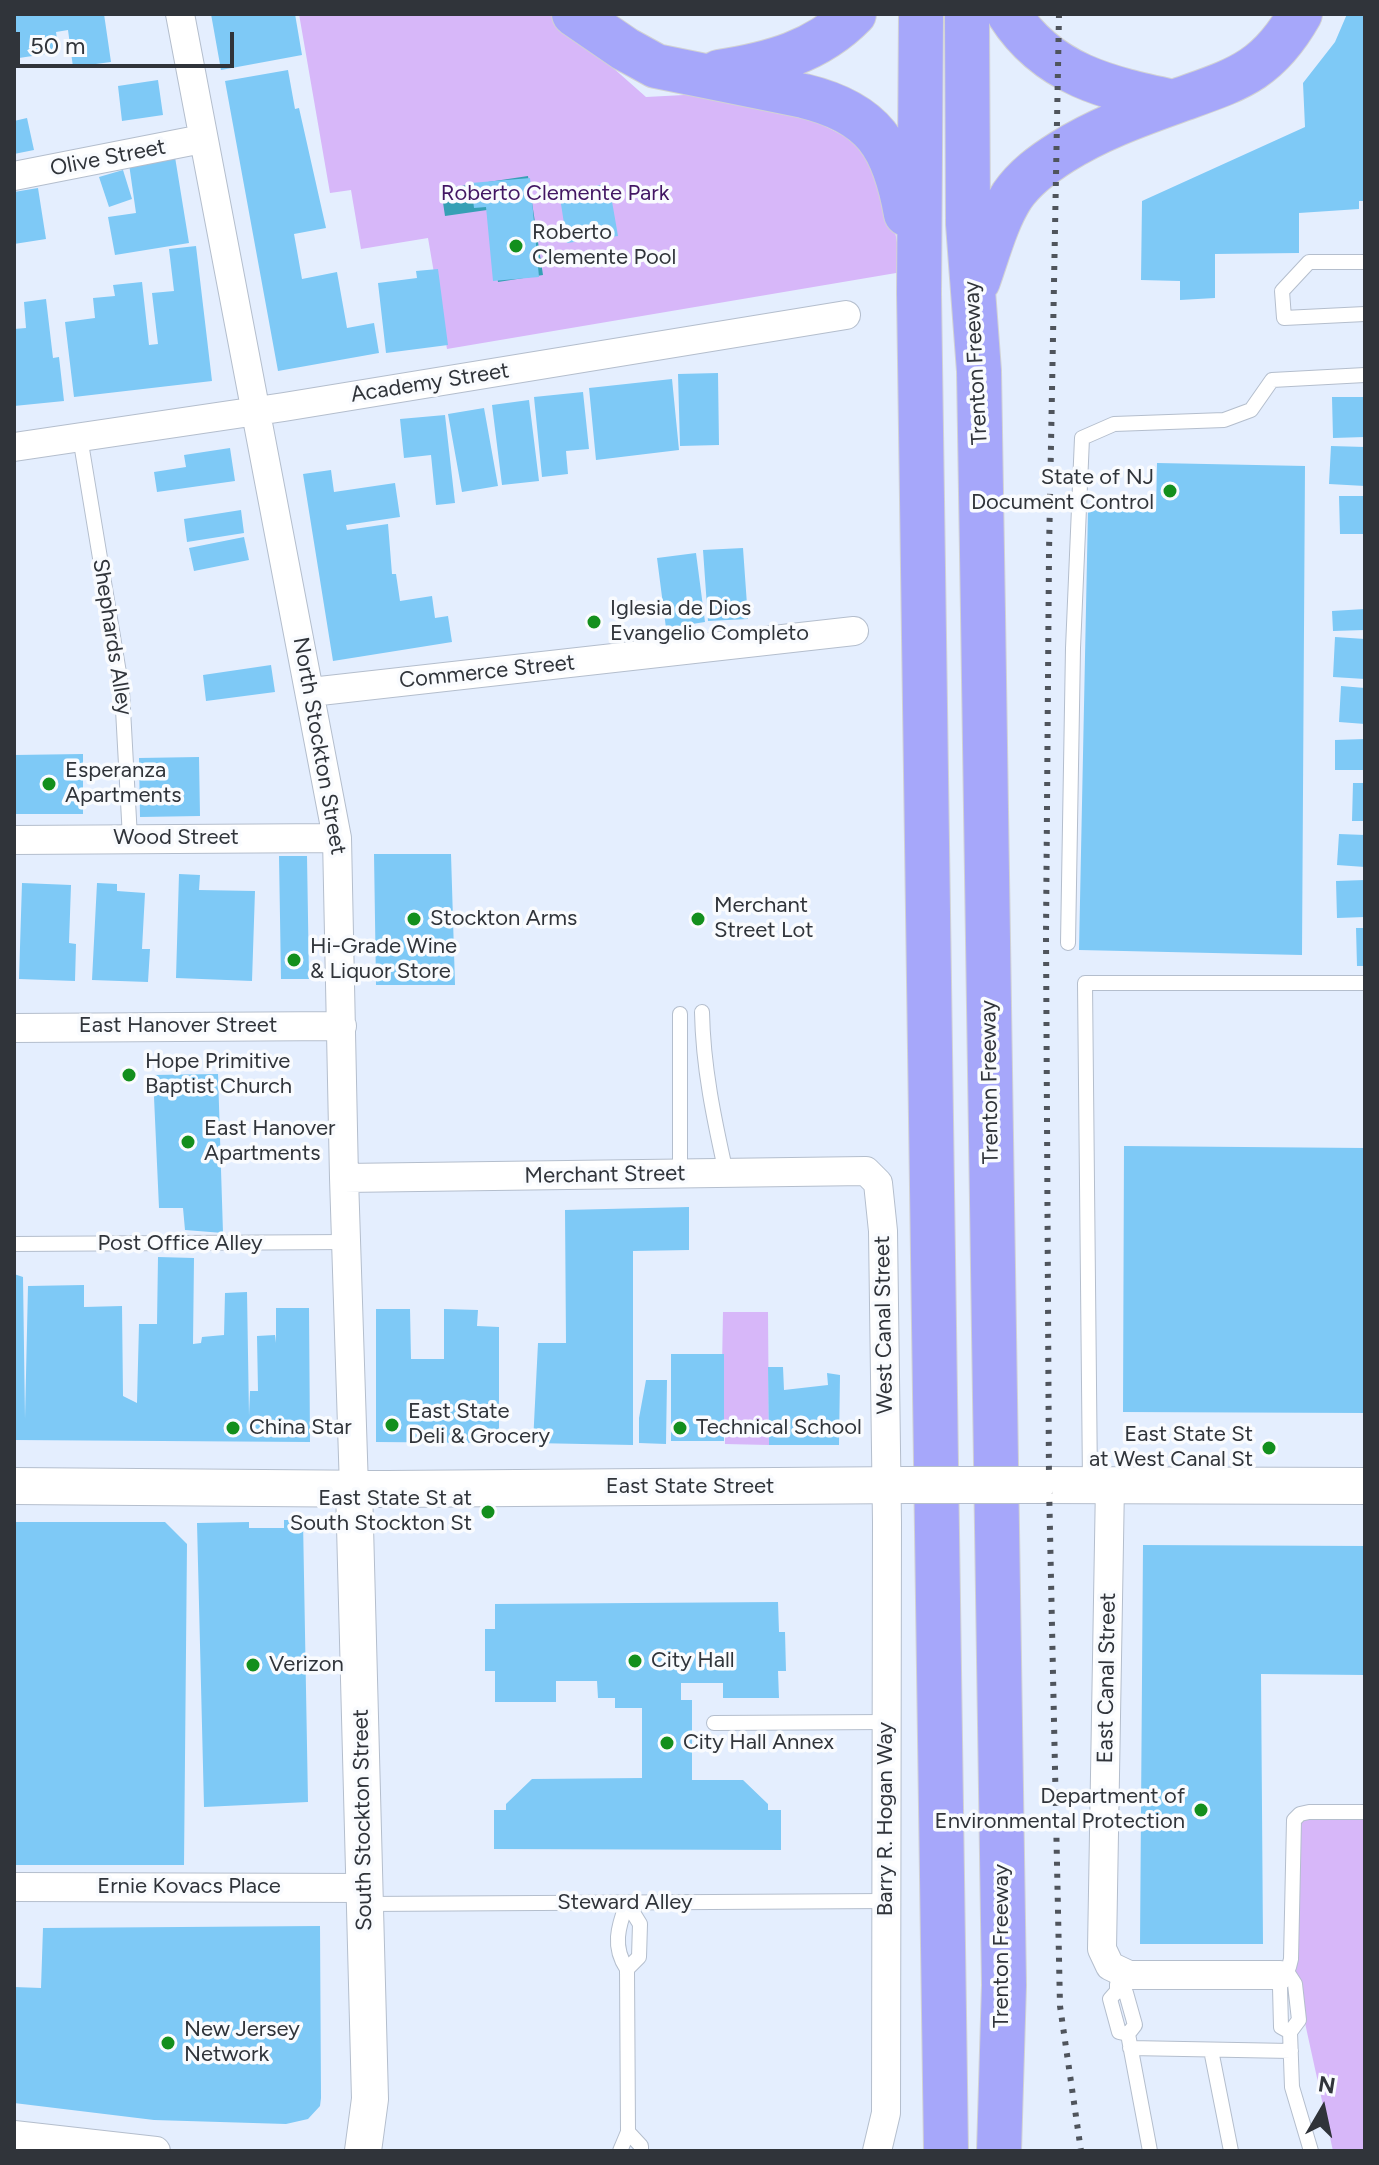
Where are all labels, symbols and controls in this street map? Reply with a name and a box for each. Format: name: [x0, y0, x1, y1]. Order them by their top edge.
scale bar: [20, 16, 238, 66]
text: 50 m: [30, 31, 86, 60]
street label: Olive Street: [48, 134, 168, 182]
park label: Roberto Clemente Park: [441, 181, 669, 207]
place label: Roberto Clemente Pool: [532, 220, 676, 272]
marker: Roberto Clemente Pool: [507, 237, 525, 255]
street label: Trenton Freeway: [959, 280, 993, 446]
street label: Academy Street: [349, 357, 511, 409]
place label: State of NJ Document Control: [971, 465, 1154, 516]
marker: State of NJ Document Control: [1161, 482, 1179, 500]
street label: Shephards Alley: [87, 557, 137, 717]
place label: Iglesia de Dios Evangelio Completo: [610, 596, 809, 648]
marker: Iglesia de Dios Evangelio Completo: [585, 613, 603, 631]
street label: North Stockton Street: [287, 635, 351, 857]
street label: Commerce Street: [398, 650, 576, 694]
place label: Esperanza Apartments: [65, 758, 181, 810]
marker: Esperanza Apartments: [40, 775, 58, 793]
street label: Wood Street: [113, 825, 239, 851]
place label: Merchant Street Lot: [714, 893, 814, 944]
place label: Stockton Arms: [430, 906, 577, 932]
marker: Stockton Arms: [405, 910, 423, 928]
marker: Merchant Street Lot: [689, 910, 707, 928]
place label: Hi-Grade Wine & Liquor Store: [310, 934, 457, 986]
marker: Hi-Grade Wine & Liquor Store: [285, 951, 303, 969]
street label: Trenton Freeway: [975, 1000, 1005, 1164]
street label: East Hanover Street: [79, 1013, 277, 1039]
place label: Hope Primitive Baptist Church: [145, 1049, 292, 1100]
marker: Hope Primitive Baptist Church: [120, 1066, 138, 1084]
place label: East Hanover Apartments: [204, 1116, 335, 1168]
marker: East Hanover Apartments: [179, 1133, 197, 1151]
street label: Merchant Street: [524, 1160, 686, 1190]
street label: Post Office Alley: [98, 1231, 262, 1257]
street label: West Canal Street: [869, 1235, 899, 1415]
place label: East State Deli & Grocery: [408, 1399, 550, 1450]
place label: China Star: [249, 1415, 352, 1441]
place label: Technical School: [696, 1415, 862, 1441]
marker: East State Deli & Grocery: [383, 1416, 401, 1434]
marker: China Star: [224, 1419, 242, 1437]
marker: Technical School: [671, 1419, 689, 1437]
place label: East State St at West Canal St: [1089, 1422, 1253, 1474]
marker: East State St at West Canal St: [1260, 1439, 1278, 1457]
street label: East State Street: [606, 1474, 774, 1500]
place label: East State St at South Stockton St: [290, 1486, 472, 1538]
marker: East State St at South Stockton St: [479, 1503, 497, 1521]
street label: East Canal Street: [1092, 1592, 1122, 1764]
place label: City Hall: [651, 1648, 735, 1674]
place label: Verizon: [269, 1652, 344, 1678]
marker: City Hall: [626, 1652, 644, 1670]
marker: Verizon: [244, 1656, 262, 1674]
street label: South Stockton Street: [348, 1709, 378, 1931]
street label: Barry R. Hogan Way: [873, 1722, 899, 1916]
place label: City Hall Annex: [683, 1730, 834, 1756]
marker: City Hall Annex: [658, 1734, 676, 1752]
place label: Department of Environmental Protection: [935, 1784, 1185, 1836]
marker: Department of Environmental Protection: [1192, 1801, 1210, 1819]
street label: Trenton Freeway: [989, 1864, 1015, 2028]
street label: Ernie Kovacs Place: [97, 1874, 281, 1900]
street label: Steward Alley: [557, 1890, 693, 1916]
place label: New Jersey Network: [184, 2017, 300, 2068]
marker: New Jersey Network: [159, 2034, 177, 2052]
north arrow: [1283, 2069, 1363, 2149]
text: N: [1316, 2070, 1337, 2099]

